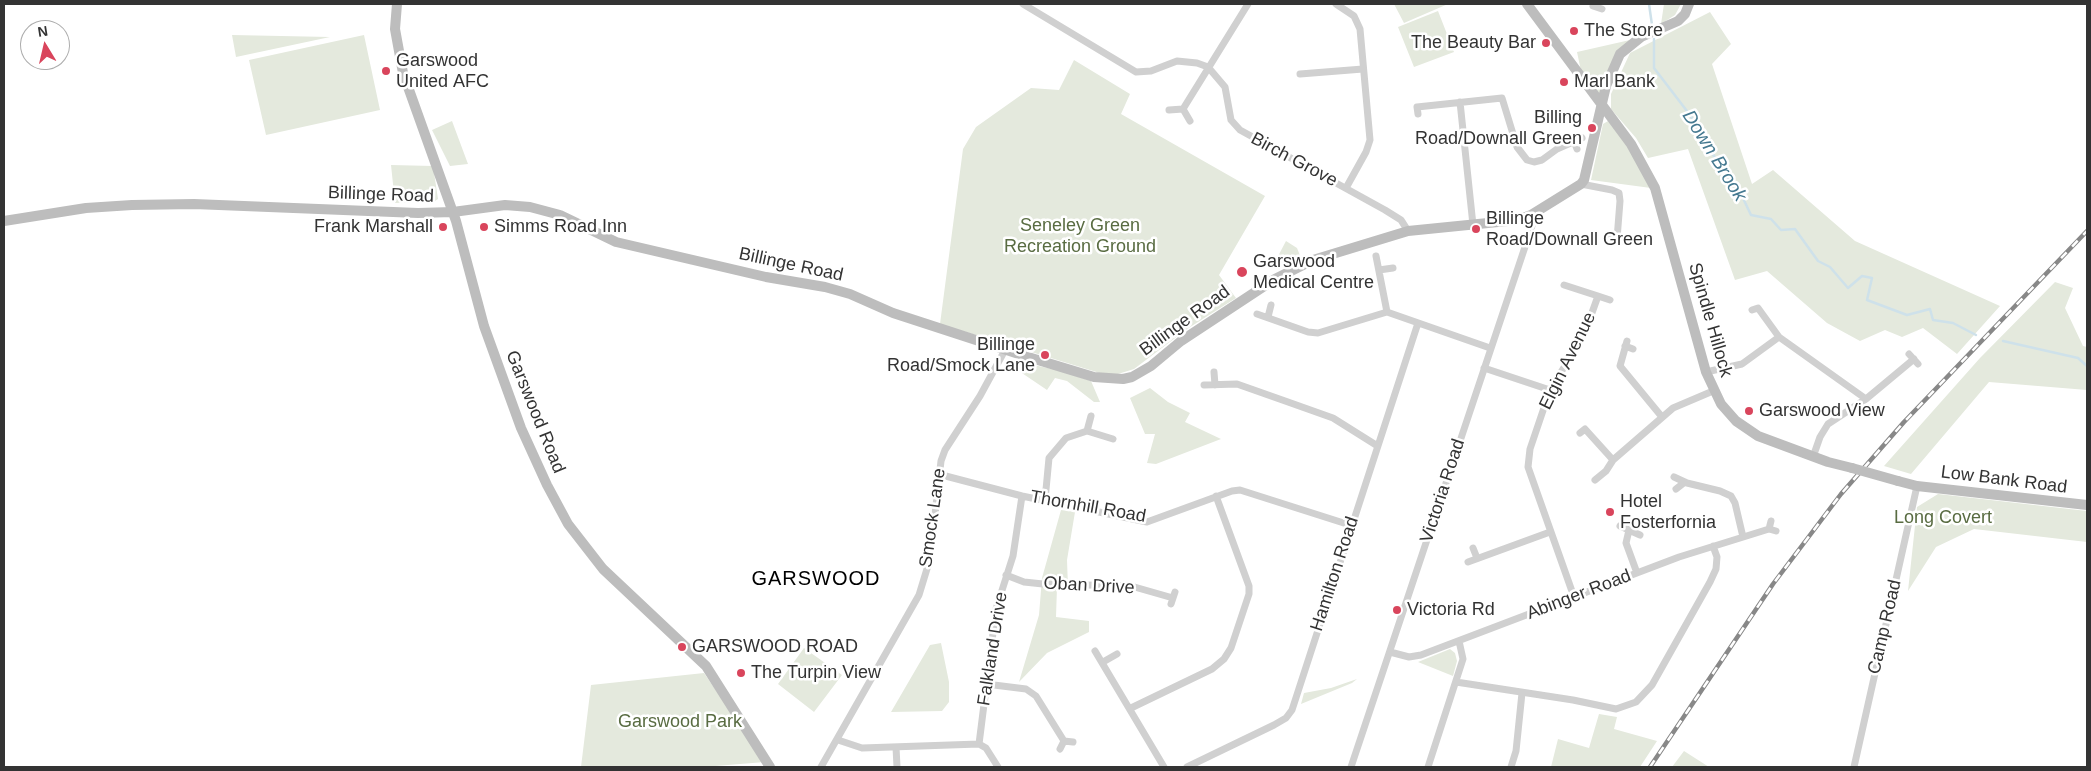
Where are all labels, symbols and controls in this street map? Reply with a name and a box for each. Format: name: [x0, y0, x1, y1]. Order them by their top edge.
north arrow: [20, 20, 70, 70]
place label: The Store: [1584, 20, 1663, 42]
text: N: [37, 22, 49, 40]
marker: The Store: [1568, 25, 1580, 37]
place label: The Beauty Bar: [1411, 32, 1536, 54]
marker: The Beauty Bar: [1540, 37, 1552, 49]
place label: Garswood United AFC: [396, 50, 489, 92]
marker: Garswood United AFC: [380, 65, 392, 77]
place label: Marl Bank: [1574, 71, 1655, 93]
marker: Marl Bank: [1558, 76, 1570, 88]
water label: Down Brook: [1677, 106, 1751, 206]
place label: Billing Road/Downall Green: [1415, 107, 1582, 150]
marker: Billing Road/Downall Green: [1586, 122, 1598, 134]
street label: Birch Grove: [1247, 128, 1341, 192]
street label: Billinge Road: [328, 182, 434, 208]
place label: Billinge Road/Downall Green: [1486, 208, 1653, 250]
park label: Seneley Green Recreation Ground: [1004, 215, 1156, 258]
place label: Frank Marshall: [314, 216, 433, 238]
place label: Simms Road Inn: [494, 216, 627, 238]
marker: Frank Marshall: [437, 221, 449, 233]
marker: Simms Road Inn: [478, 221, 490, 233]
marker: Billinge Road/Downall Green: [1470, 223, 1482, 235]
street label: Billinge Road: [737, 243, 845, 287]
place label: Garswood Medical Centre: [1253, 251, 1374, 294]
street label: Spindle Hillock: [1683, 260, 1737, 380]
marker: Garswood Medical Centre: [1235, 265, 1249, 279]
street label: Billinge Road: [1136, 281, 1234, 361]
street label: Elgin Avenue: [1535, 309, 1601, 413]
place label: Billinge Road/Smock Lane: [887, 334, 1035, 376]
street label: Garswood Road: [501, 348, 569, 476]
marker: Billinge Road/Smock Lane: [1039, 349, 1051, 361]
place label: Garswood View: [1759, 400, 1885, 422]
marker: Garswood View: [1743, 405, 1755, 417]
street label: Victoria Road: [1416, 436, 1470, 546]
street label: Low Bank Road: [1940, 462, 2068, 498]
street label: Smock Lane: [915, 467, 951, 569]
street label: Thornhill Road: [1028, 486, 1148, 528]
place label: Hotel Fosterfornia: [1620, 491, 1716, 534]
marker: Hotel Fosterfornia: [1604, 506, 1616, 518]
park label: Long Covert: [1894, 507, 1992, 529]
street label: Hamilton Road: [1306, 514, 1364, 634]
street label: Abinger Road: [1524, 565, 1634, 625]
district label: GARSWOOD: [750, 567, 882, 591]
street label: Oban Drive: [1043, 573, 1135, 599]
street label: Camp Road: [1864, 578, 1906, 676]
street label: Falkland Drive: [973, 590, 1013, 708]
place label: Victoria Rd: [1407, 599, 1495, 621]
marker: Victoria Rd: [1391, 604, 1403, 616]
place label: GARSWOOD ROAD: [692, 636, 858, 658]
marker: GARSWOOD ROAD: [676, 641, 688, 653]
place label: The Turpin View: [751, 662, 881, 684]
marker: The Turpin View: [735, 667, 747, 679]
park label: Garswood Park: [618, 711, 742, 733]

